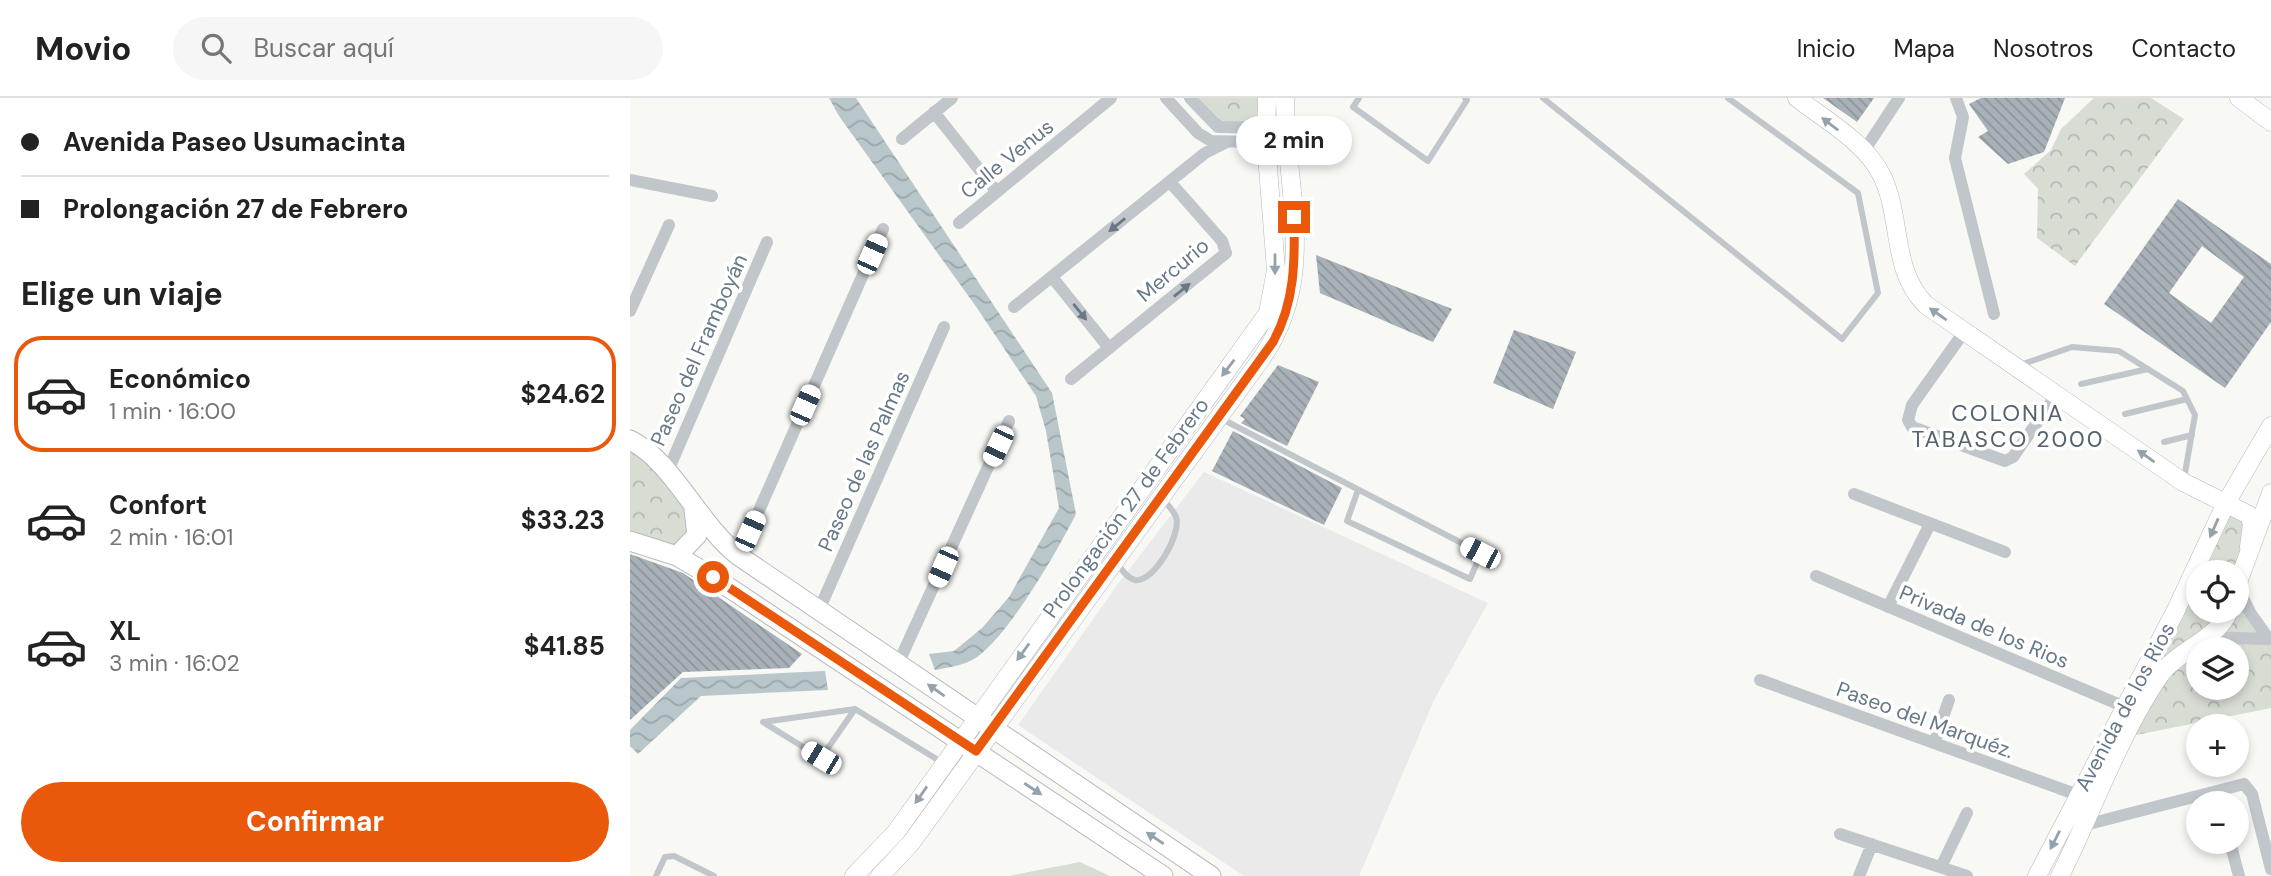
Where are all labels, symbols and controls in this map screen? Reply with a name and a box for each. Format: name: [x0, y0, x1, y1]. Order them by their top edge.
search box: [173, 17, 663, 80]
text: Movio: [35, 27, 131, 70]
icon: search: [197, 29, 235, 67]
text: Buscar aquí: [253, 31, 394, 65]
text: Inicio: [1797, 33, 1856, 64]
text: Mapa: [1894, 33, 1955, 64]
text: Nosotros: [1993, 33, 2094, 64]
text: Contacto: [2132, 33, 2236, 64]
street label: Calle Venus: [954, 113, 1060, 205]
callout: 2 min: [1236, 116, 1352, 164]
one-way arrow: [1822, 117, 1840, 132]
text: Avenida Paseo Usumacinta: [63, 125, 406, 159]
text: 2 min: [1264, 125, 1324, 155]
text: Prolongación 27 de Febrero: [63, 192, 408, 226]
route end: [1278, 201, 1310, 233]
one-way arrow: [1108, 217, 1126, 232]
car: [854, 231, 891, 277]
street label: Mercurio: [1131, 232, 1215, 308]
street label: Paseo del Framboyán: [644, 250, 754, 450]
one-way arrow: [1269, 253, 1281, 275]
text: Elige un viaje: [21, 273, 223, 315]
one-way arrow: [1173, 283, 1190, 298]
one-way arrow: [1073, 303, 1088, 321]
one-way arrow: [1929, 307, 1947, 321]
one-way arrow: [1221, 359, 1235, 377]
text: Económico: [109, 362, 251, 396]
icon: car: [25, 363, 88, 426]
street label: Paseo de las Palmas: [812, 366, 916, 556]
text: $24.62: [521, 377, 605, 411]
car: [787, 382, 824, 428]
street label: Prolongación 27 de Febrero: [1037, 392, 1215, 624]
text: 1 min · 16:00: [109, 396, 236, 426]
district label: COLONIA TABASCO 2000: [1911, 398, 2105, 454]
car: [980, 423, 1017, 469]
one-way arrow: [2137, 449, 2155, 463]
text: Confort: [109, 488, 207, 522]
icon: car: [25, 489, 88, 552]
text: $33.23: [521, 503, 605, 537]
car: [732, 508, 769, 554]
one-way arrow: [2208, 518, 2219, 539]
text: 2 min · 16:01: [109, 522, 234, 552]
car: [1457, 534, 1504, 572]
car: [925, 544, 962, 590]
map controls: [2186, 560, 2249, 854]
button: locate: [2186, 560, 2249, 623]
route start: [697, 561, 729, 593]
street label: Privada de los Rios: [1895, 579, 2073, 675]
text: XL: [109, 614, 141, 648]
icon: car: [25, 615, 88, 678]
street label: Avenida de los Rios: [2069, 618, 2181, 796]
text: $41.85: [524, 629, 605, 663]
button: layers: [2186, 637, 2249, 700]
one-way arrow: [1016, 642, 1030, 661]
text: 3 min · 16:02: [109, 648, 240, 678]
street label: Paseo del Marquéz.: [1833, 675, 2017, 765]
one-way arrow: [927, 683, 945, 697]
button: +: [2186, 714, 2249, 777]
car: [798, 738, 845, 778]
button: Confirmar: [21, 782, 609, 862]
one-way arrow: [1024, 782, 1042, 796]
one-way arrow: [914, 786, 928, 804]
button: −: [2186, 791, 2249, 854]
one-way arrow: [2050, 830, 2061, 850]
one-way arrow: [1145, 832, 1164, 845]

